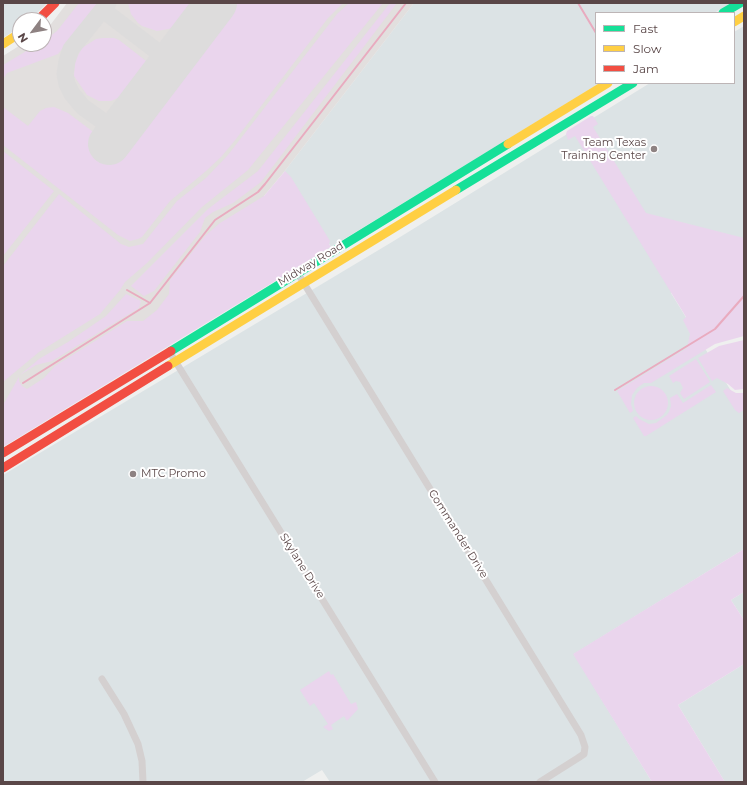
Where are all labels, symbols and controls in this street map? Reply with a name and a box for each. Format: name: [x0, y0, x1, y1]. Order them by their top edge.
north arrow: [12, 12, 52, 52]
legend: [595, 12, 735, 84]
text: Fast: [633, 21, 658, 36]
text: N: [14, 30, 31, 45]
text: Slow: [633, 41, 662, 56]
text: Jam: [633, 61, 659, 76]
place label: Team Texas Training Center: [561, 136, 646, 162]
marker: Team Texas Training Center: [649, 144, 659, 154]
street label: Midway Road: [276, 239, 346, 289]
place label: MTC Promo: [141, 467, 206, 481]
marker: MTC Promo: [128, 469, 138, 479]
street label: Commander Drive: [425, 487, 491, 581]
street label: Skylane Drive: [277, 531, 327, 601]

